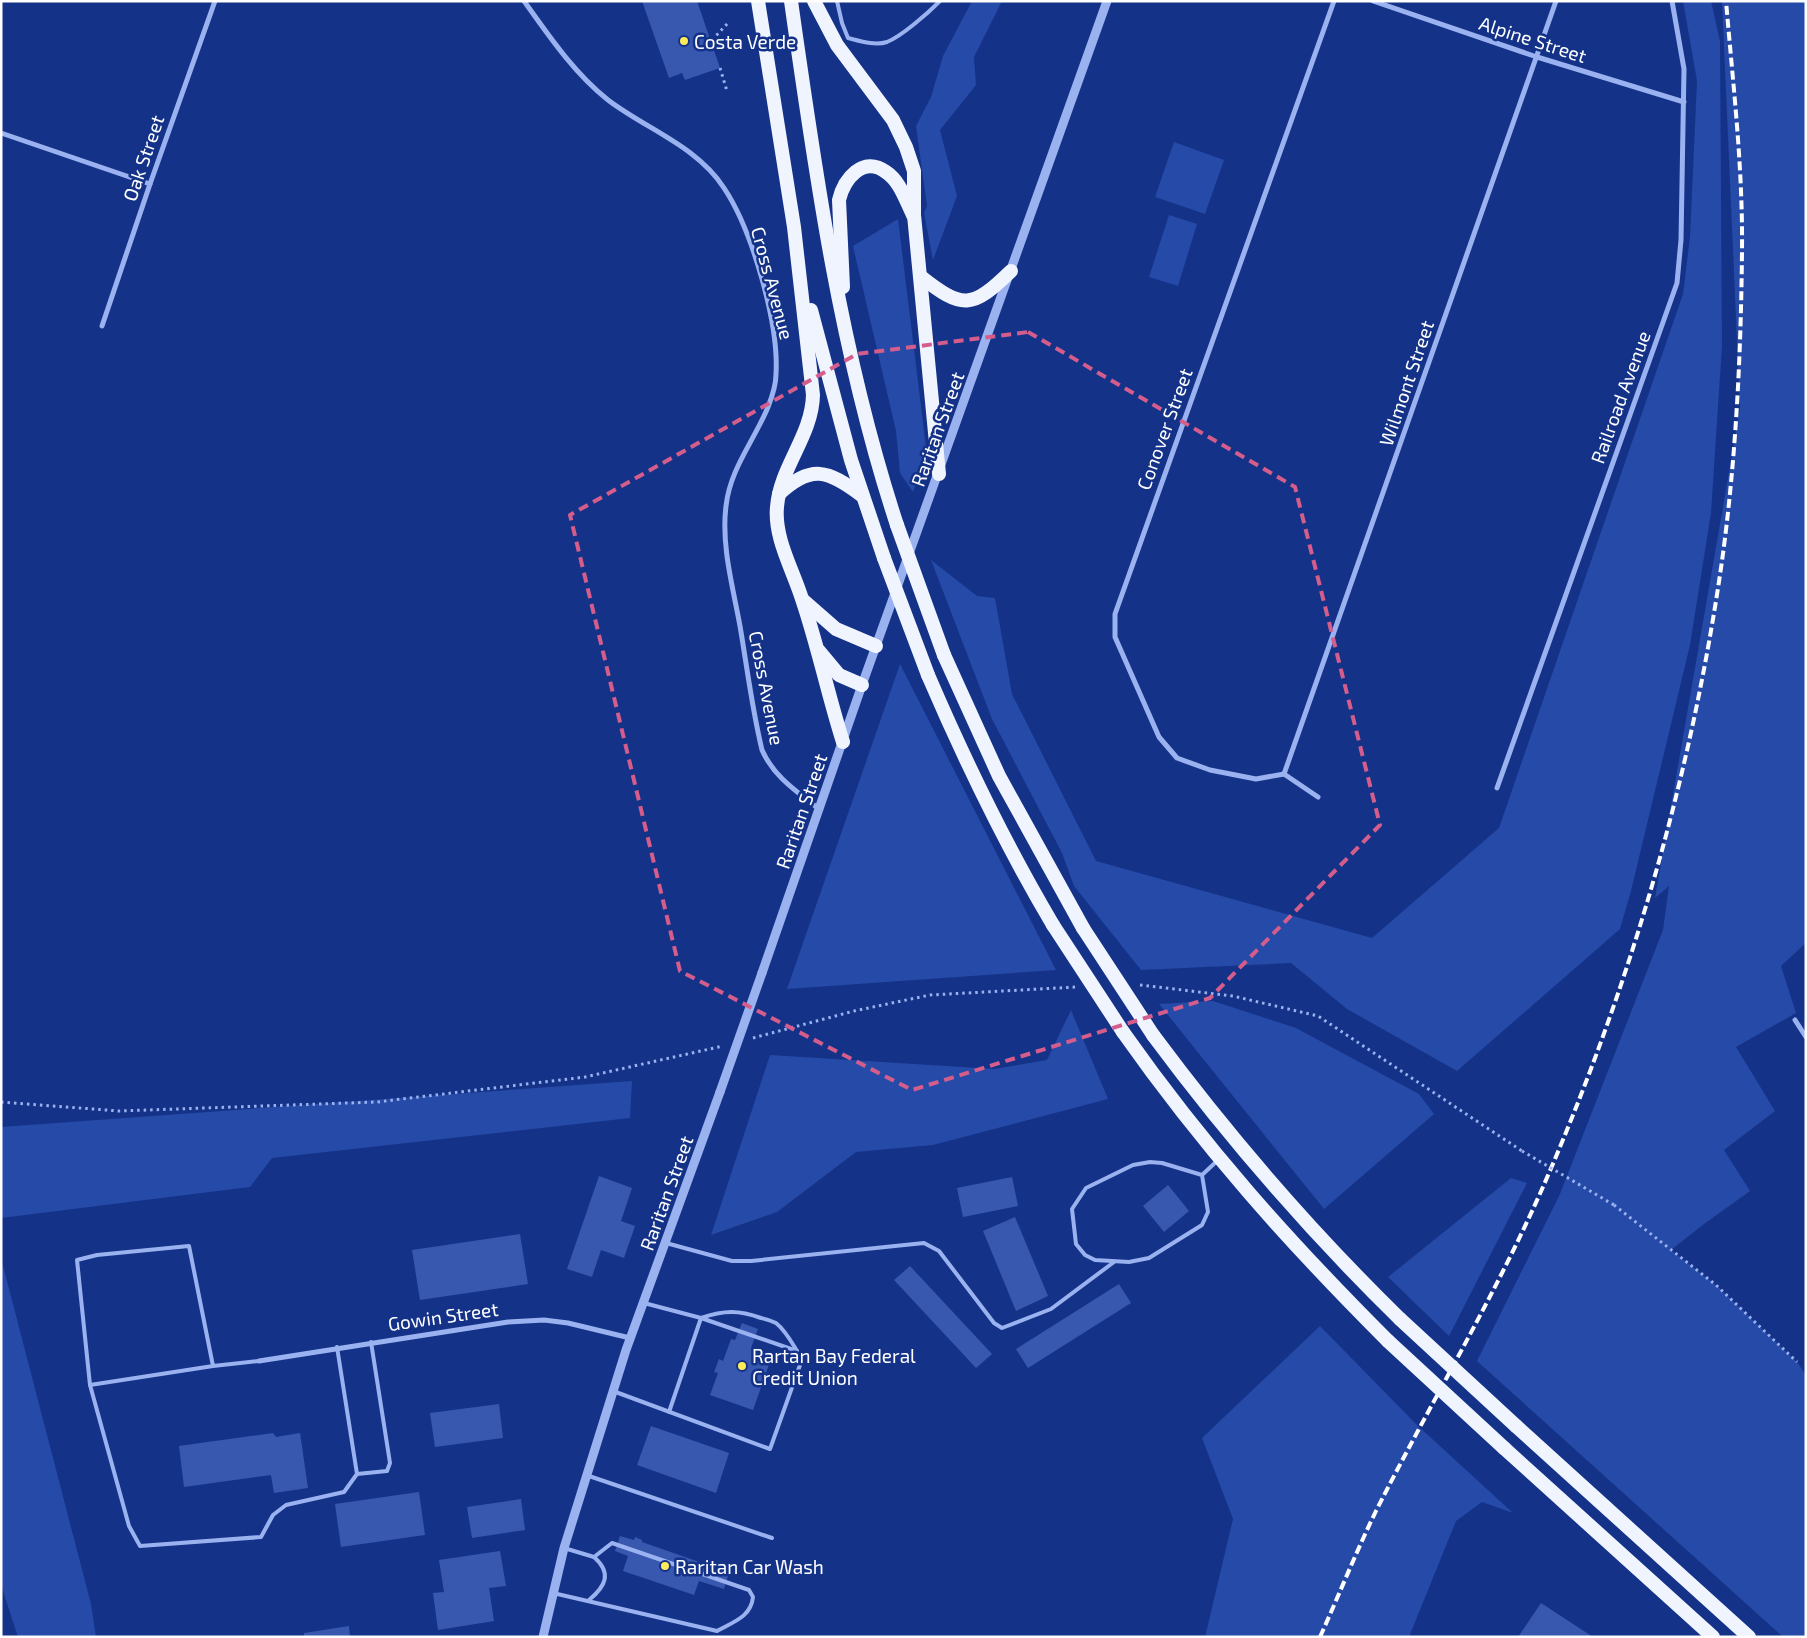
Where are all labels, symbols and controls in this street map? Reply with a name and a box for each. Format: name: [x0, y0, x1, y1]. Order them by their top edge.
street label: Alpine Street: [1476, 11, 1590, 67]
place label: Costa Verde: [694, 30, 796, 53]
marker: Costa Verde: [678, 35, 690, 47]
street label: Oak Street: [118, 112, 168, 204]
street label: Cross Avenue: [747, 224, 799, 342]
street label: Wilmont Street: [1374, 317, 1438, 449]
street label: Railroad Avenue: [1585, 328, 1655, 466]
street label: Conover Street: [1131, 365, 1197, 493]
street label: Raritan Street: [906, 369, 968, 489]
street label: Cross Avenue: [745, 629, 789, 747]
street label: Raritan Street: [771, 750, 831, 872]
street label: Raritan Street: [635, 1133, 697, 1253]
street label: Gowin Street: [386, 1297, 500, 1335]
place label: Rartan Bay Federal Credit Union: [752, 1344, 916, 1389]
marker: Rartan Bay Federal Credit Union: [736, 1360, 748, 1372]
place label: Raritan Car Wash: [675, 1555, 824, 1578]
marker: Raritan Car Wash: [659, 1560, 671, 1572]

